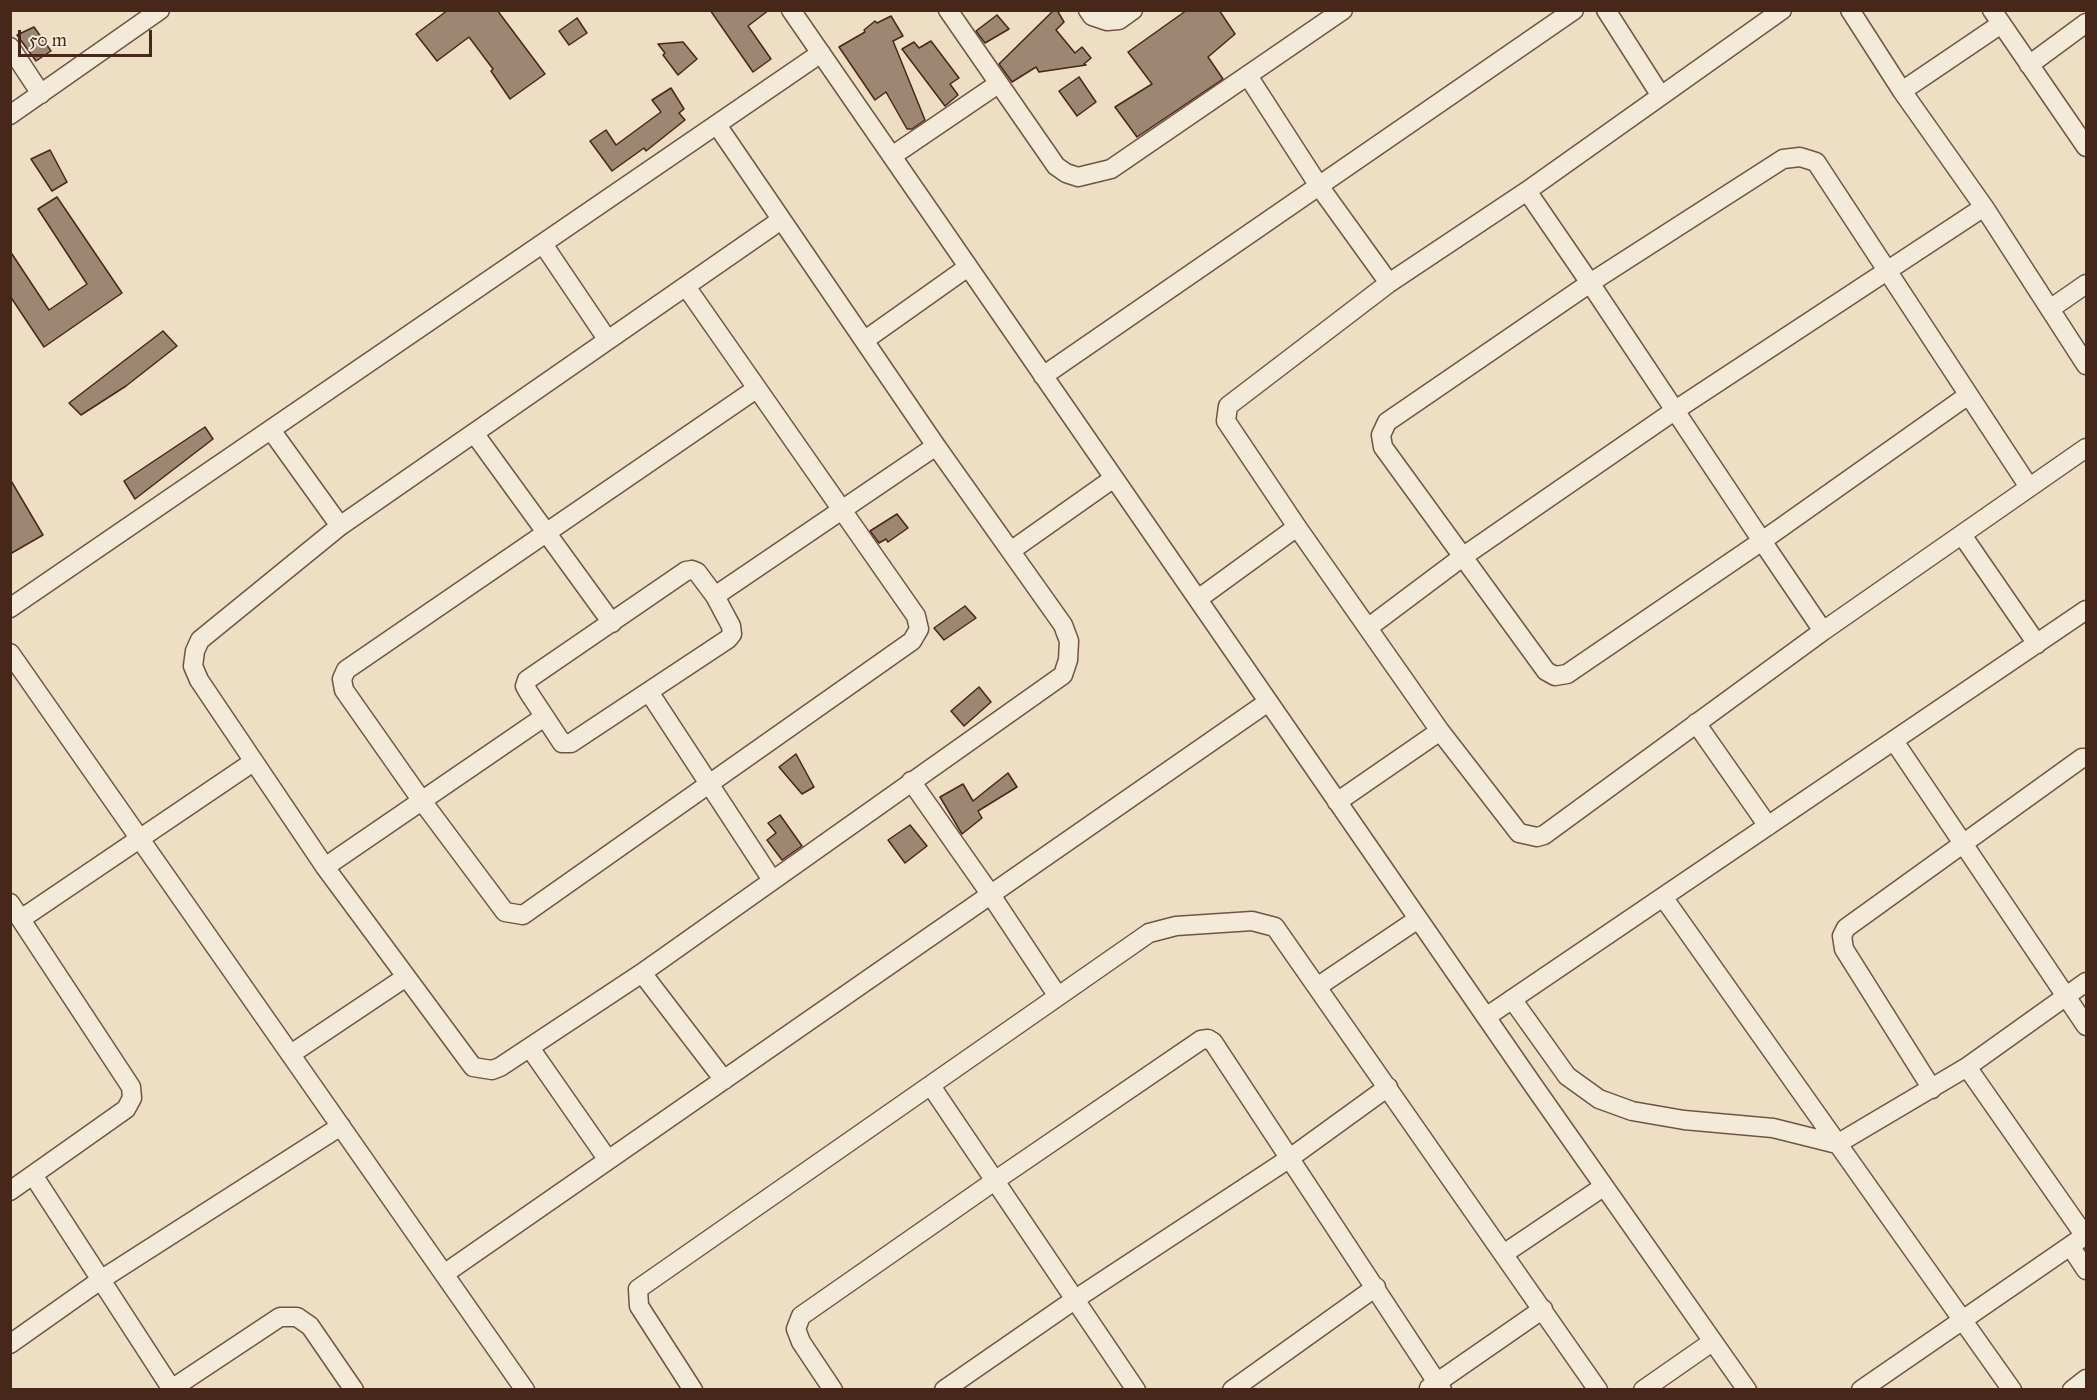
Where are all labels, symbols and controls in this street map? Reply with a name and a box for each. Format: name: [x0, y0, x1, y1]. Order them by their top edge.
scale bar: [21, 18, 154, 56]
text: 50 m: [29, 29, 67, 51]

